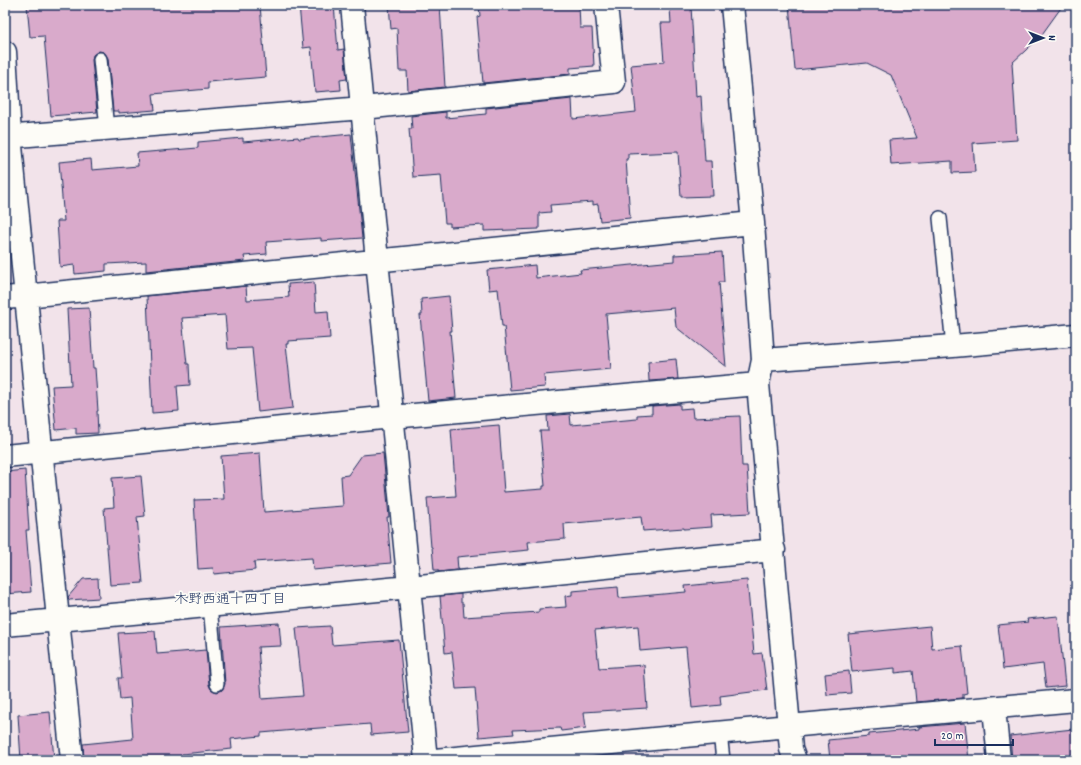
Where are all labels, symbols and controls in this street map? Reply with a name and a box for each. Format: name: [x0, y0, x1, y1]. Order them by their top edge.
north arrow: [1023, 18, 1063, 58]
text: N: [1043, 35, 1059, 41]
district label: 木野西通十四丁目: [174, 590, 286, 610]
scale bar: [935, 721, 1013, 747]
text: 20 m: [941, 728, 964, 745]

